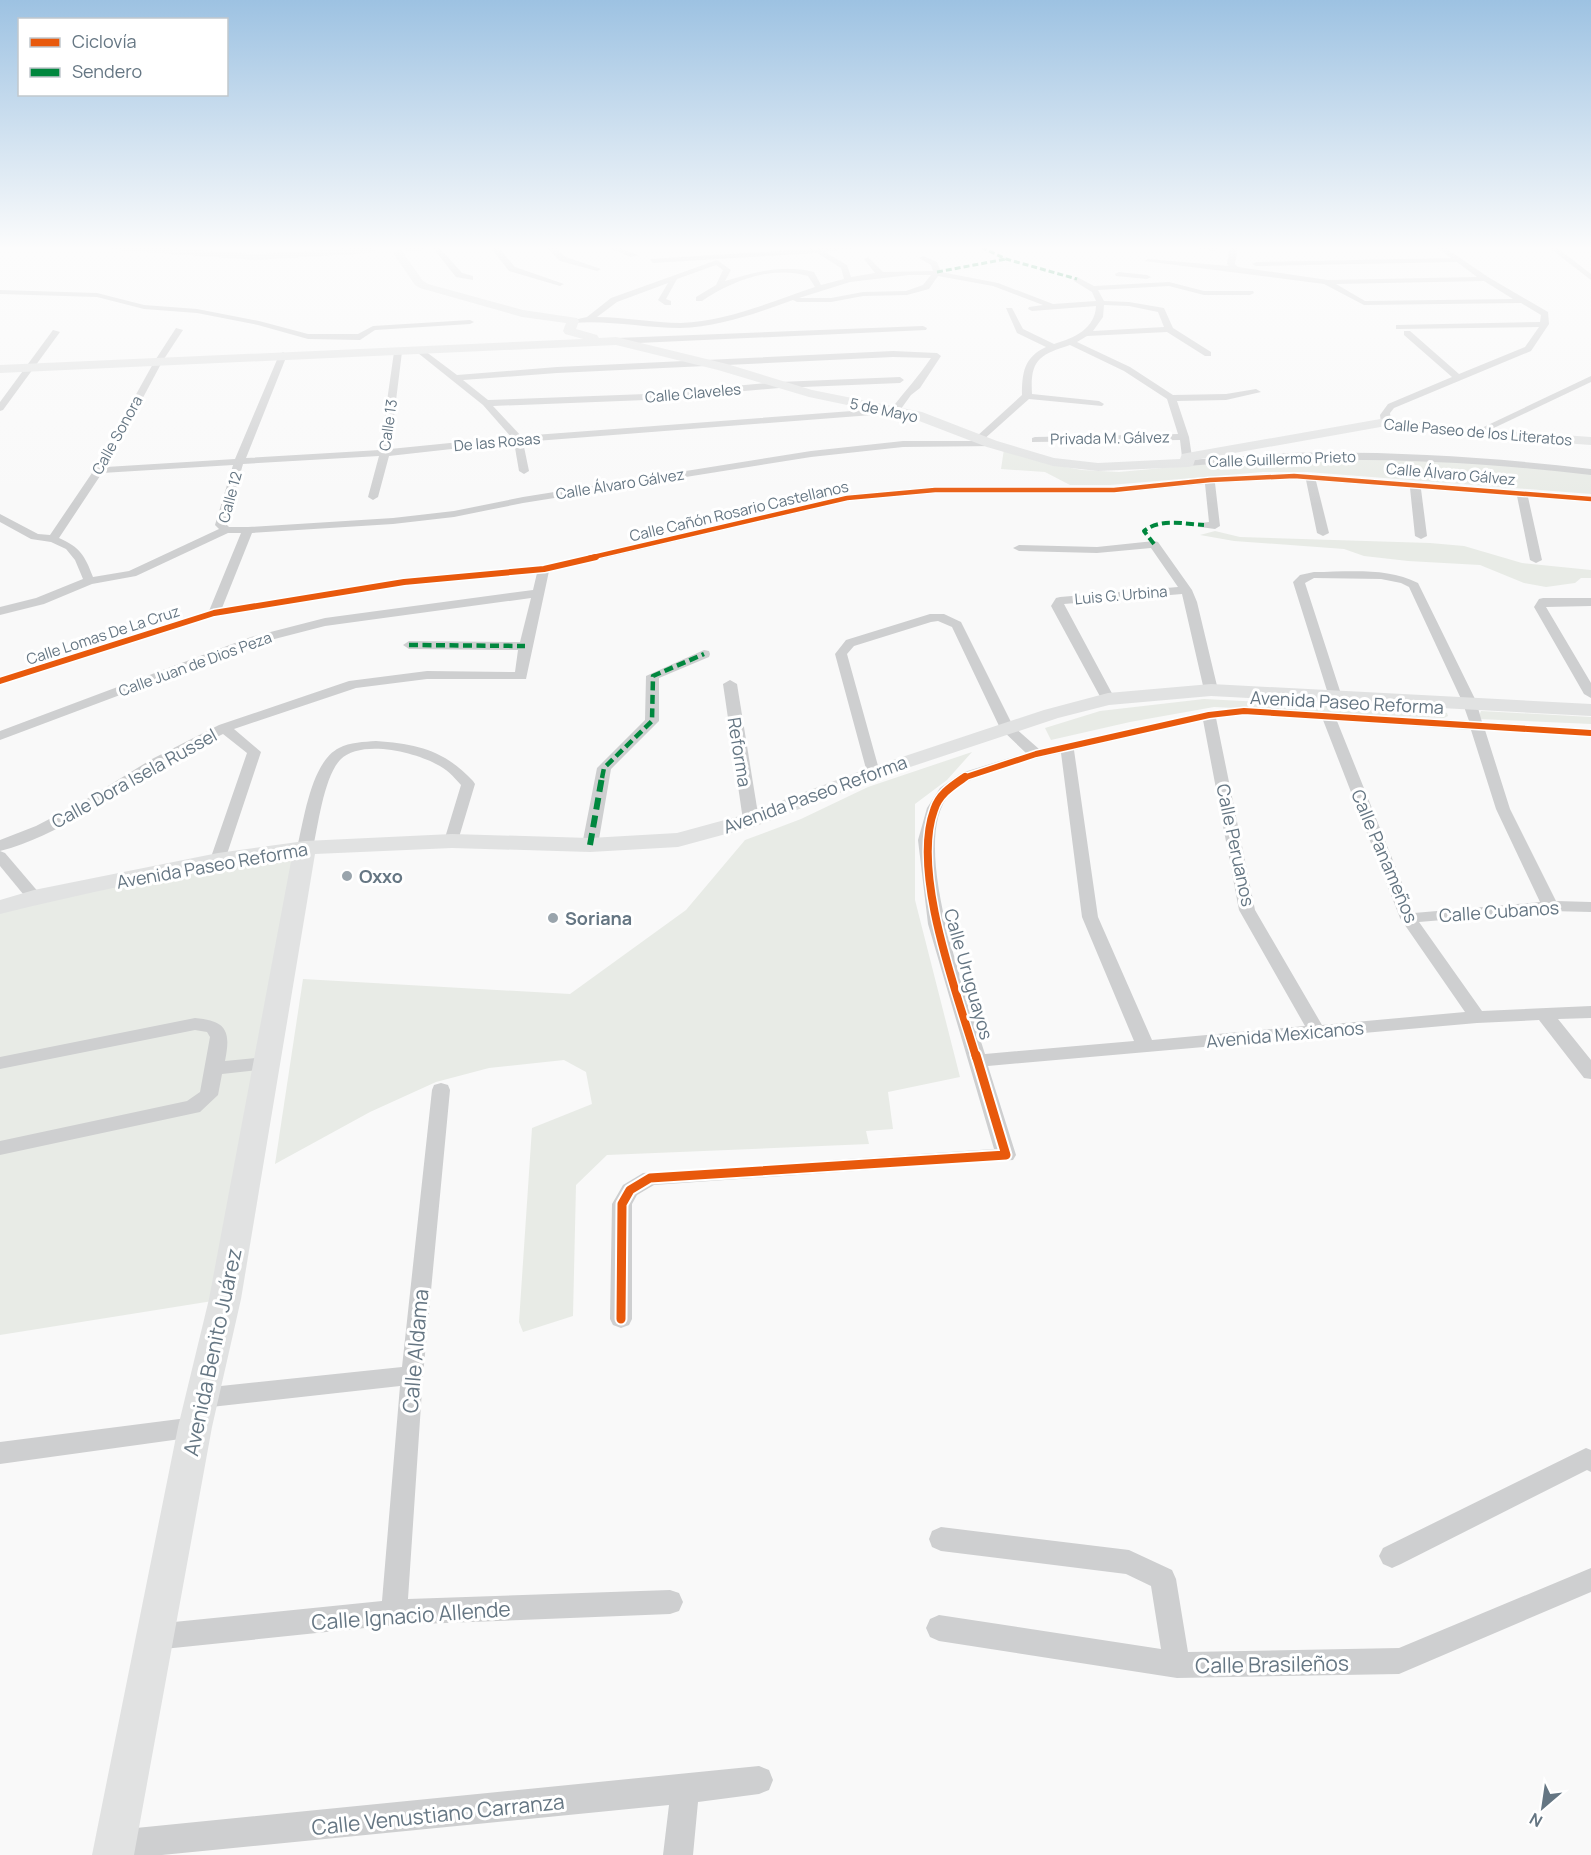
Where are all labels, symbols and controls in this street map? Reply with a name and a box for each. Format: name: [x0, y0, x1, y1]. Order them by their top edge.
legend: [18, 18, 228, 96]
text: Ciclovía: [72, 29, 137, 53]
text: Sendero: [72, 59, 142, 83]
street label: Calle Claveles: [644, 378, 742, 408]
street label: Calle Sonora: [87, 392, 147, 478]
street label: 5 de Mayo: [848, 393, 920, 427]
street label: Calle 13: [374, 398, 402, 452]
street label: Calle Paseo de los Literatos: [1383, 413, 1573, 451]
street label: Privada M. Gálvez: [1050, 426, 1170, 450]
street label: De las Rosas: [453, 428, 541, 456]
street label: Calle Guillermo Prieto: [1208, 446, 1356, 472]
street label: Calle Álvaro Gálvez: [1385, 458, 1517, 490]
street label: Calle Álvaro Gálvez: [554, 463, 686, 505]
street label: Calle 12: [213, 469, 247, 525]
street label: Calle Cañón Rosario Castellanos: [627, 476, 851, 546]
street label: Luis G. Urbina: [1074, 580, 1168, 610]
street label: Calle Lomas De La Cruz: [24, 600, 182, 670]
street label: Calle Juan de Dios Peza: [116, 627, 274, 701]
street label: Avenida Paseo Reforma: [1250, 685, 1444, 719]
street label: Reforma: [723, 715, 757, 789]
street label: Calle Dora Isela Russel: [47, 723, 221, 833]
street label: Avenida Paseo Reforma: [720, 750, 910, 838]
street label: Calle Peruanos: [1211, 782, 1261, 908]
street label: Calle Panameños: [1346, 786, 1424, 926]
street label: Avenida Paseo Reforma: [114, 836, 310, 894]
place label: Oxxo: [359, 864, 403, 888]
marker: Oxxo: [340, 869, 354, 883]
street label: Calle Cubanos: [1438, 895, 1560, 927]
place label: Soriana: [565, 906, 632, 930]
street label: Calle Uruguayos: [939, 906, 999, 1042]
marker: Soriana: [546, 911, 560, 925]
street label: Avenida Mexicanos: [1205, 1015, 1365, 1053]
street label: Avenida Benito Juárez: [176, 1245, 248, 1459]
street label: Calle Aldama: [396, 1288, 434, 1414]
street label: Calle Ignacio Allende: [311, 1594, 511, 1636]
street label: Calle Brasileños: [1195, 1649, 1349, 1679]
north arrow: [1513, 1777, 1573, 1837]
street label: Calle Venustiano Carranza: [310, 1787, 566, 1841]
text: N: [1525, 1808, 1546, 1833]

